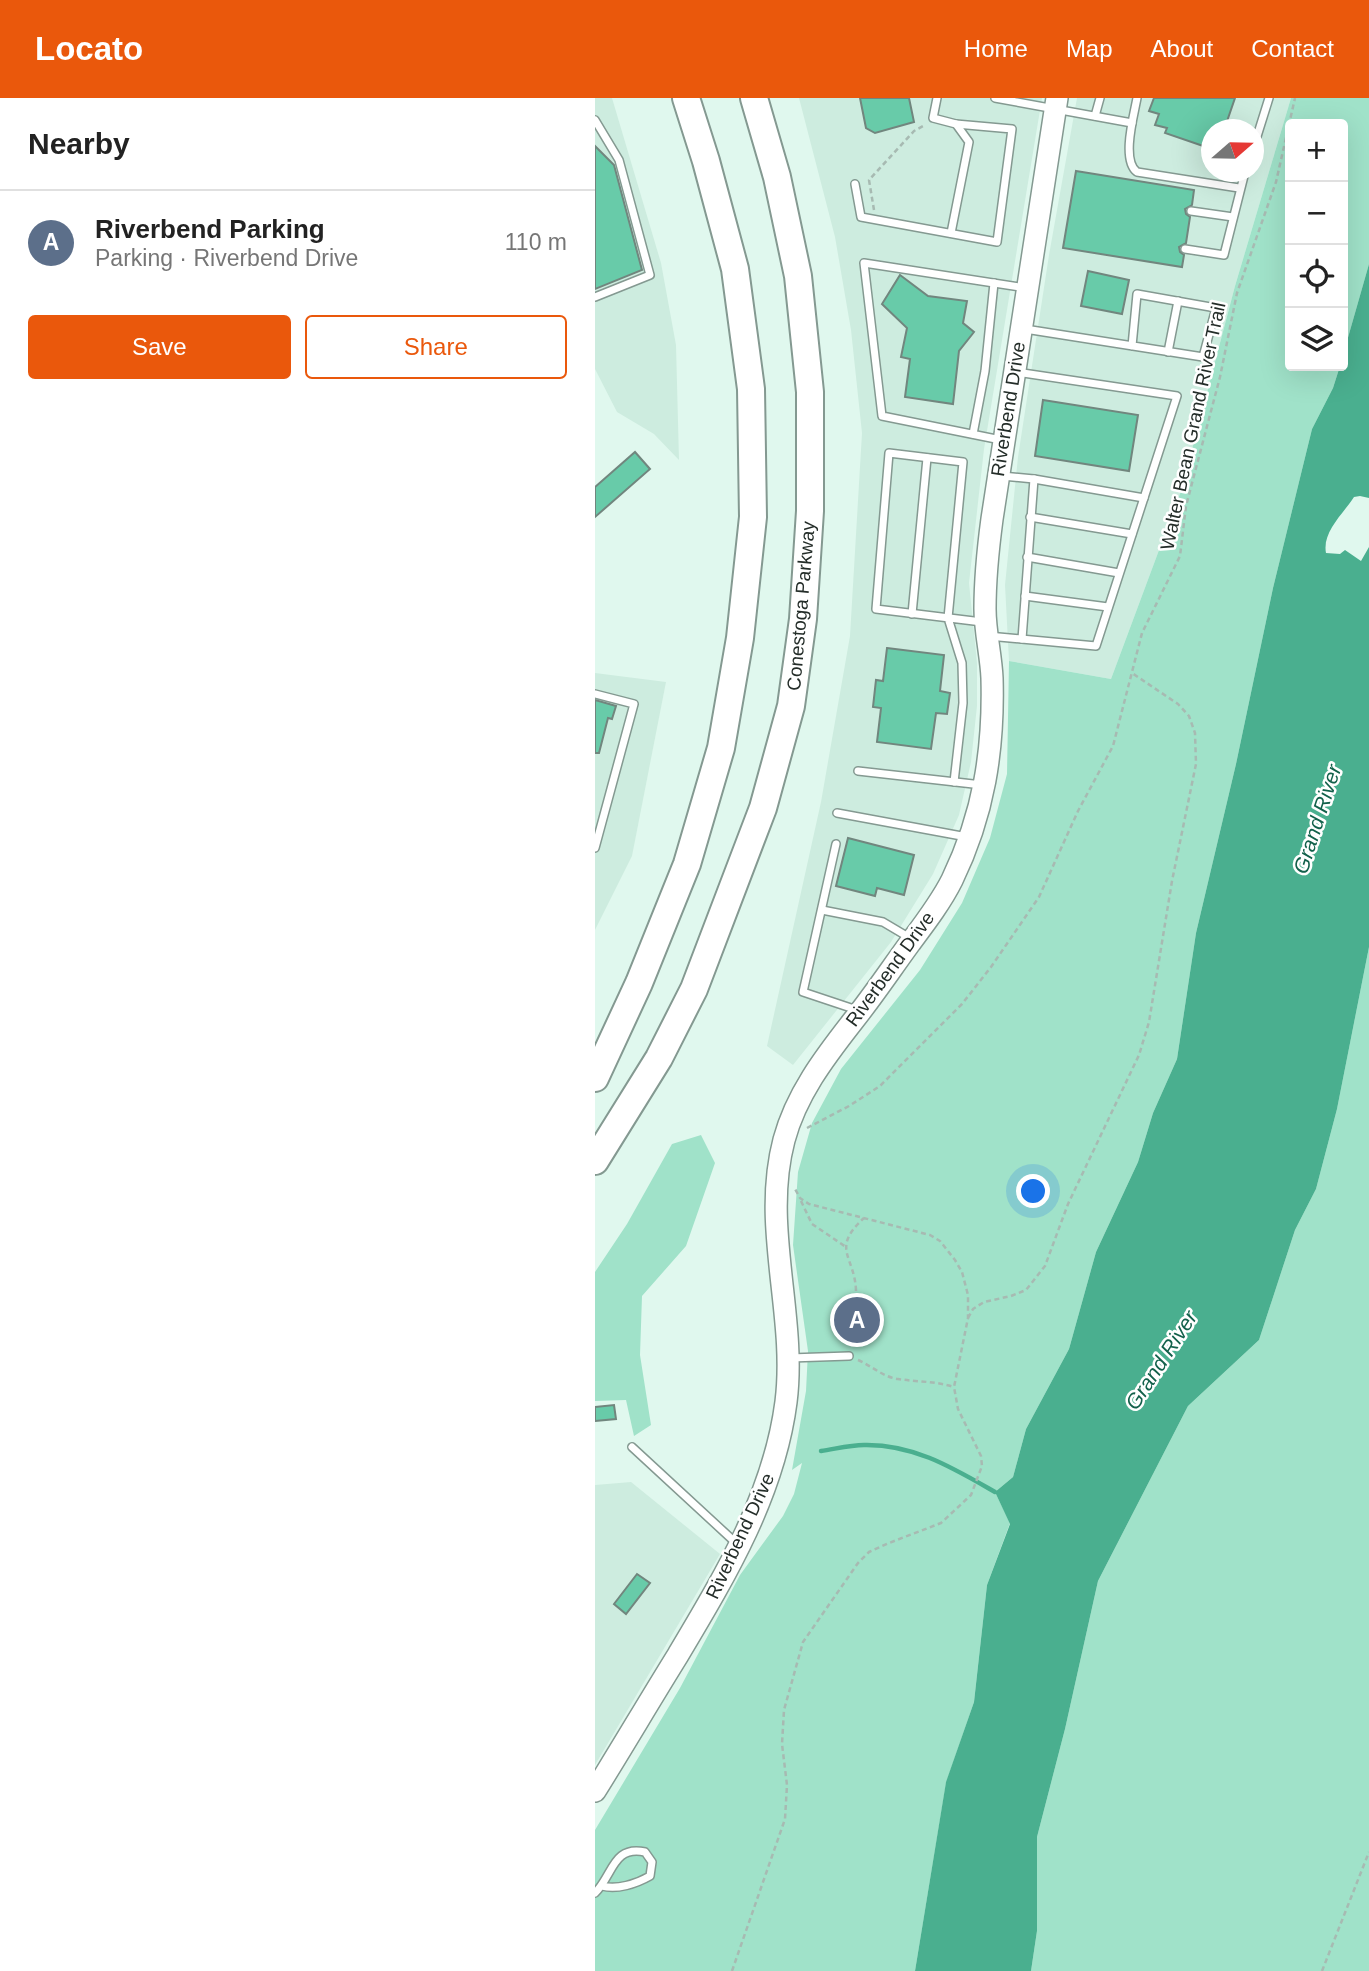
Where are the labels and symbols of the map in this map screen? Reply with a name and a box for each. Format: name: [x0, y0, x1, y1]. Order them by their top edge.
north arrow: [1201, 119, 1264, 182]
street label: Walter Bean Grand River Trail: [1156, 300, 1230, 552]
street label: Riverbend Drive: [987, 340, 1029, 478]
street label: Conestoga Parkway: [783, 520, 819, 692]
water label: Grand River: [1289, 761, 1346, 876]
street label: Riverbend Drive: [841, 908, 939, 1030]
your location: [1016, 1174, 1050, 1208]
pin: A: [834, 1294, 880, 1346]
water label: Grand River: [1121, 1305, 1202, 1414]
street label: Riverbend Drive: [702, 1470, 778, 1602]

